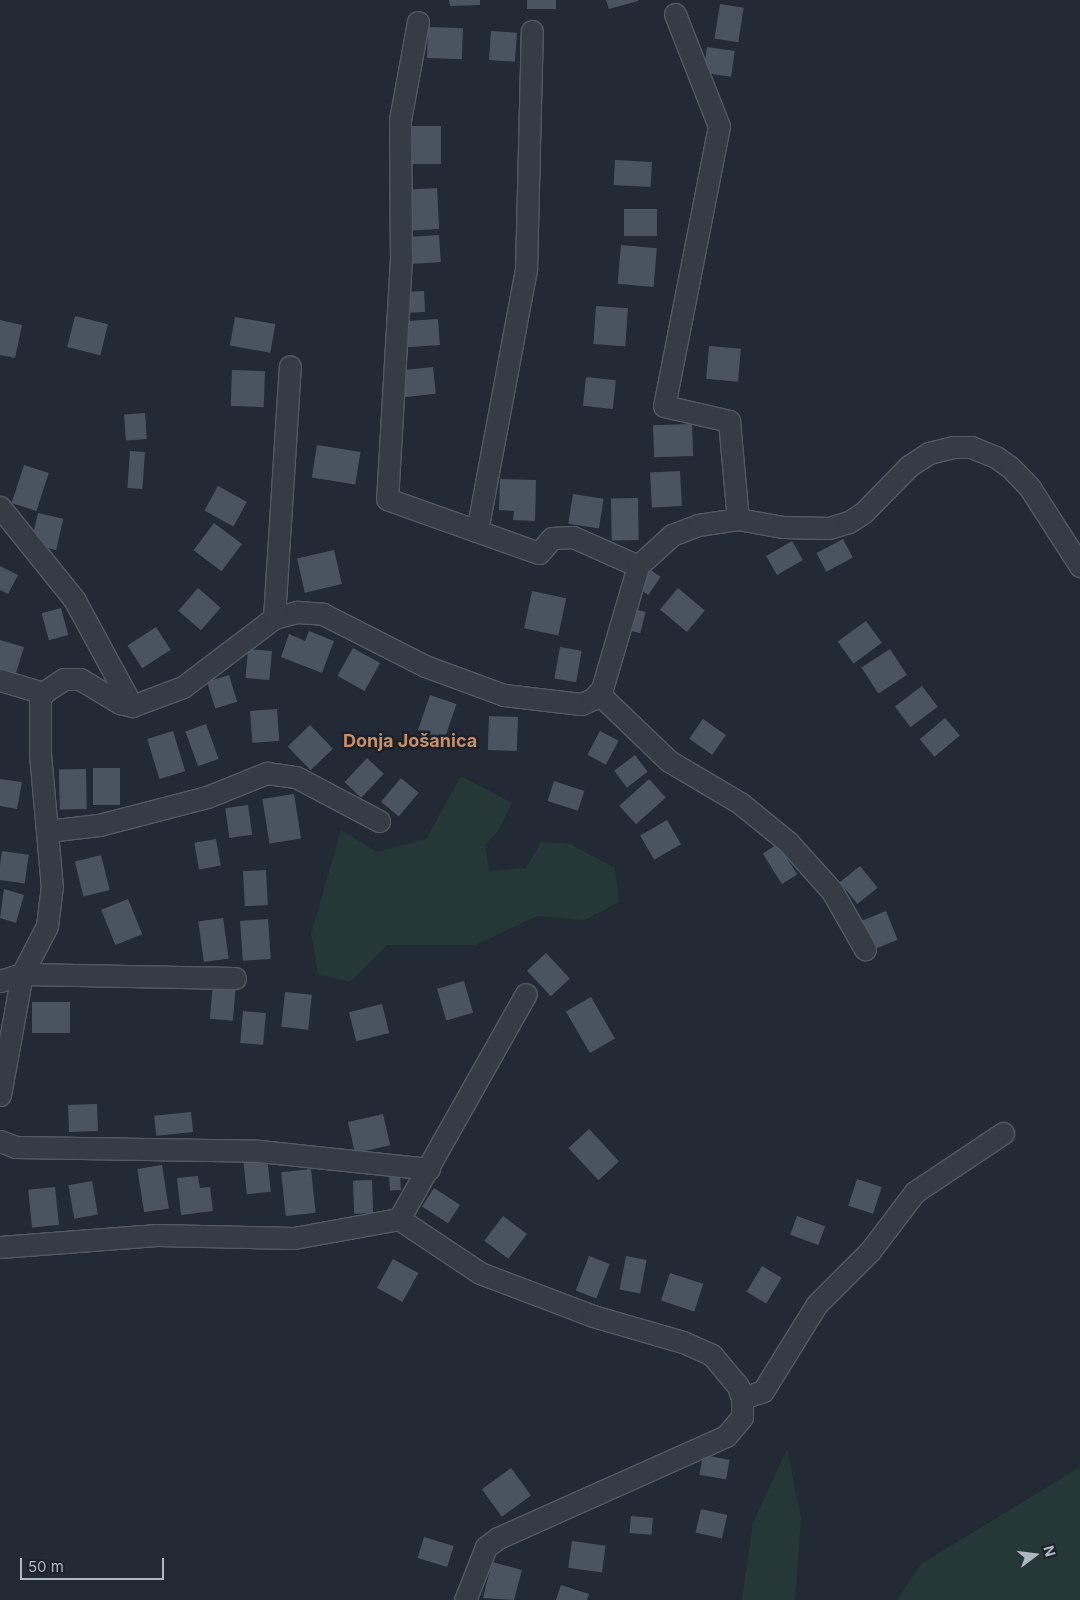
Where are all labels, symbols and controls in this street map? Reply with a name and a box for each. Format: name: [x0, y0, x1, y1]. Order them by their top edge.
district label: Donja Jošanica: [343, 730, 477, 752]
north arrow: [1010, 1530, 1060, 1580]
text: N: [1040, 1544, 1060, 1558]
scale bar: [22, 1548, 166, 1580]
text: 50 m: [28, 1557, 64, 1576]

